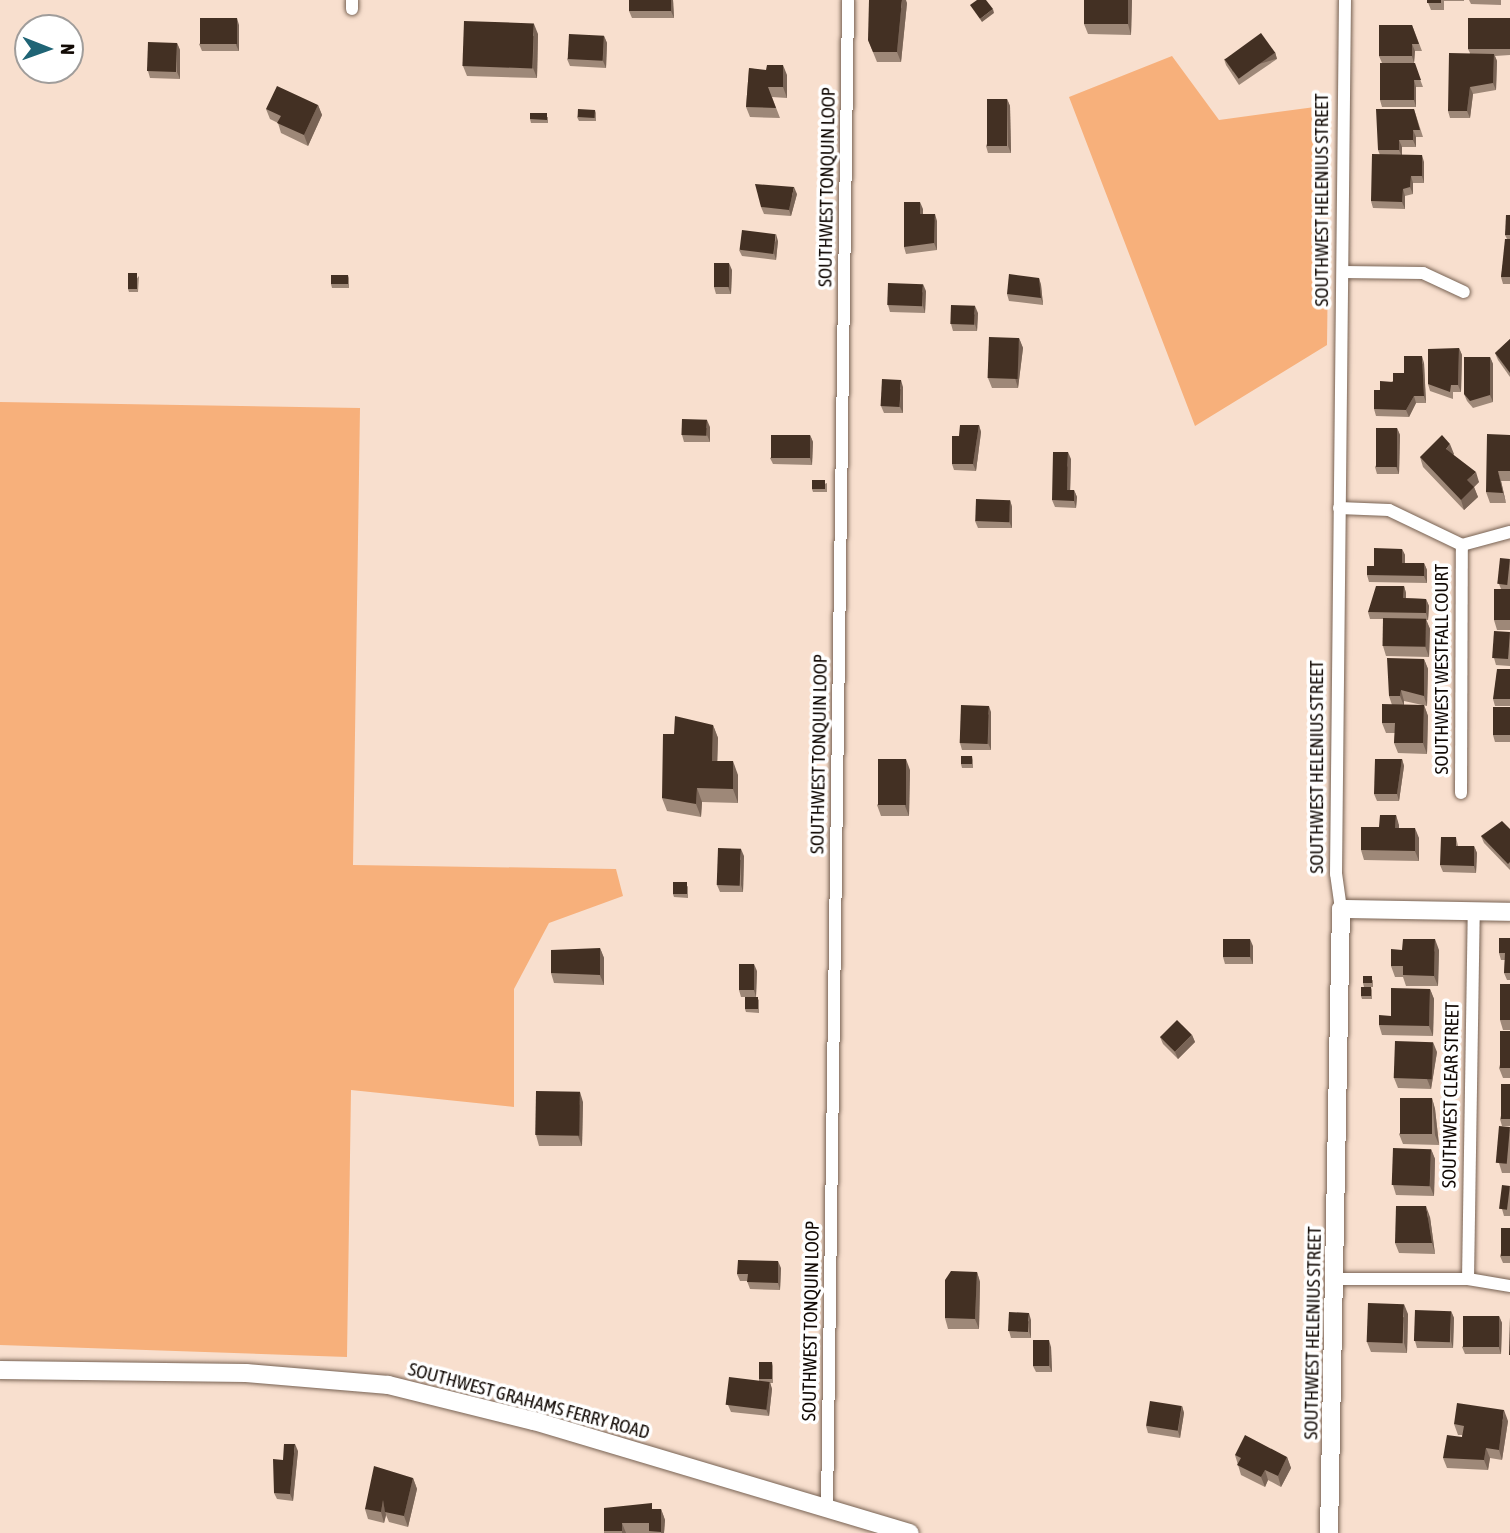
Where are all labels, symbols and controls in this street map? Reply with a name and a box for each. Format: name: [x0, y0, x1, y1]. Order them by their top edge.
north arrow: [14, 14, 84, 84]
text: N: [57, 44, 79, 55]
street label: SOUTHWEST TONQUIN LOOP: [814, 87, 840, 287]
street label: SOUTHWEST HELENIUS STREET: [1311, 93, 1333, 307]
street label: SOUTHWEST WESTFALL COURT: [1431, 564, 1453, 774]
street label: SOUTHWEST TONQUIN LOOP: [806, 654, 832, 854]
street label: SOUTHWEST HELENIUS STREET: [1306, 660, 1328, 874]
street label: SOUTHWEST CLEAR STREET: [1438, 1002, 1464, 1188]
street label: SOUTHWEST TONQUIN LOOP: [798, 1221, 824, 1421]
street label: SOUTHWEST HELENIUS STREET: [1300, 1226, 1326, 1440]
street label: SOUTHWEST GRAHAMS FERRY ROAD: [406, 1358, 652, 1444]

